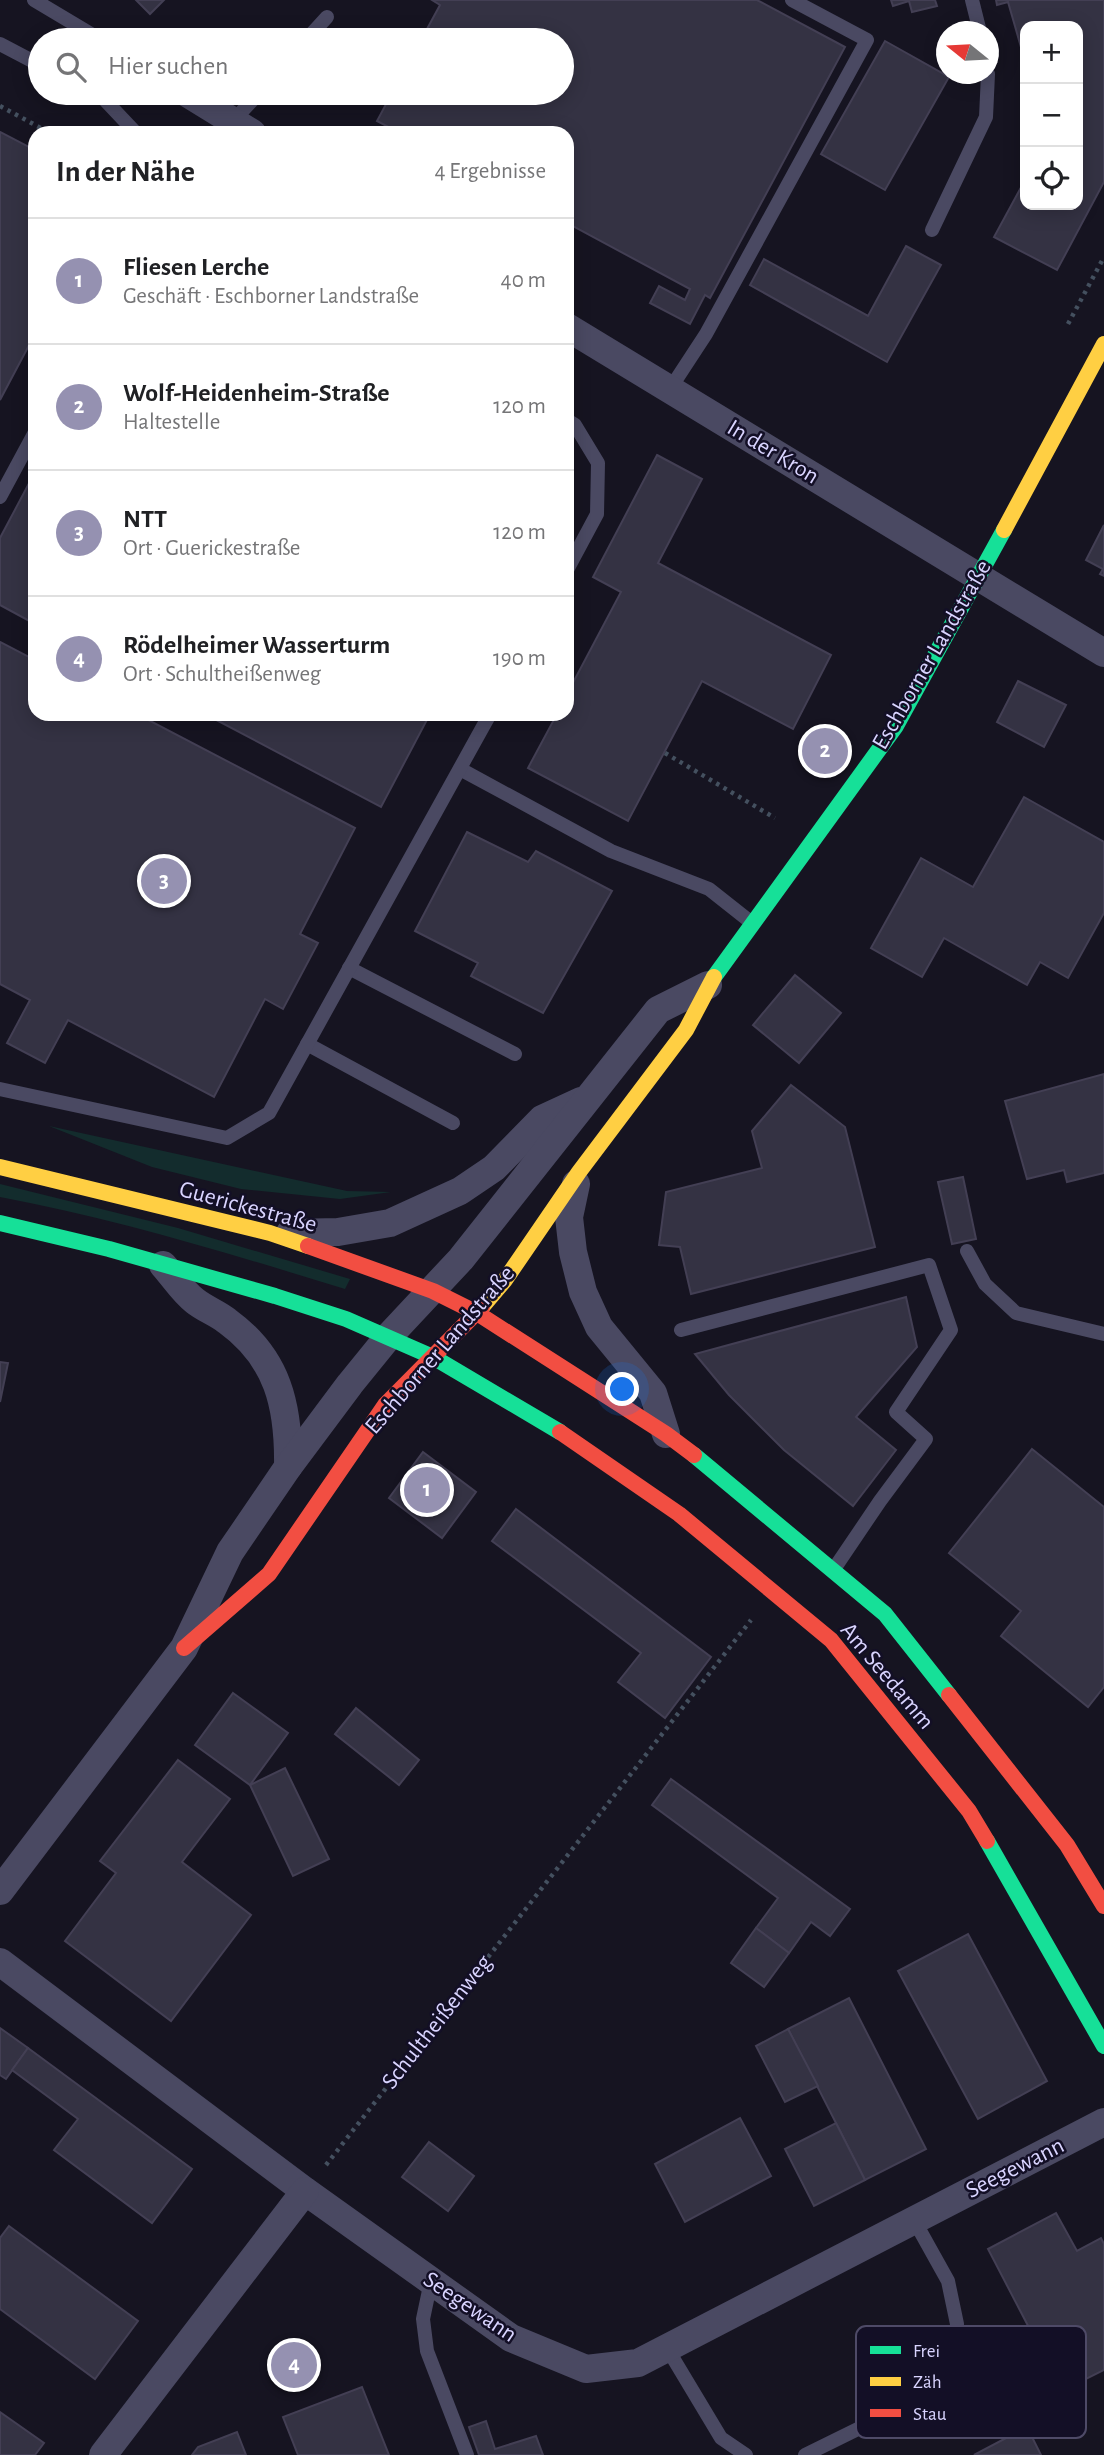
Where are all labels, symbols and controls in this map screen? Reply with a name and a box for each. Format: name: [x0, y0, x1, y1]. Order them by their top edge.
north arrow: [936, 21, 999, 84]
map controls: [1020, 21, 1083, 210]
button: +: [1020, 21, 1083, 84]
search box: [28, 28, 574, 105]
icon: search: [52, 48, 90, 86]
text: Hier suchen: [108, 53, 229, 79]
button: −: [1020, 84, 1083, 147]
button: locate: [1020, 147, 1083, 210]
text: In der Nähe: [56, 157, 195, 187]
text: 4 Ergebnisse: [434, 160, 546, 183]
text: Fliesen Lerche: [123, 254, 269, 280]
text: 1: [75, 269, 83, 292]
text: 40 m: [501, 269, 546, 292]
text: Geschäft · Eschborner Landstraße: [123, 285, 419, 308]
text: Wolf-Heidenheim-Straße: [123, 380, 390, 406]
text: 2: [74, 395, 84, 418]
text: 120 m: [493, 395, 546, 418]
text: Haltestelle: [123, 411, 220, 434]
street label: In der Kron: [723, 415, 823, 489]
text: NTT: [123, 506, 167, 532]
text: 3: [74, 521, 84, 544]
text: 120 m: [493, 521, 546, 544]
text: Ort · Guerickestraße: [123, 537, 300, 560]
street label: Eschborner Landstraße: [868, 556, 996, 754]
text: Rödelheimer Wasserturm: [123, 632, 390, 658]
text: 4: [73, 647, 85, 670]
text: 190 m: [493, 647, 546, 670]
text: Ort · Schultheißenweg: [123, 663, 321, 686]
pin: 2: [802, 725, 848, 777]
pin: 3: [141, 855, 187, 907]
street label: Guerickestraße: [177, 1177, 319, 1237]
street label: Eschborner Landstraße: [361, 1261, 519, 1439]
your location: [605, 1372, 639, 1406]
pin: 1: [404, 1464, 450, 1516]
street label: Am Seedamm: [836, 1618, 938, 1734]
street label: Schultheißenweg: [377, 1950, 497, 2093]
street label: Seegewann: [962, 2133, 1068, 2203]
street label: Seegewann: [419, 2267, 521, 2347]
legend: [856, 2326, 1086, 2438]
pin: 4: [271, 2339, 317, 2391]
text: Frei: [913, 2342, 940, 2361]
text: Zäh: [913, 2373, 942, 2392]
text: Stau: [913, 2405, 947, 2424]

